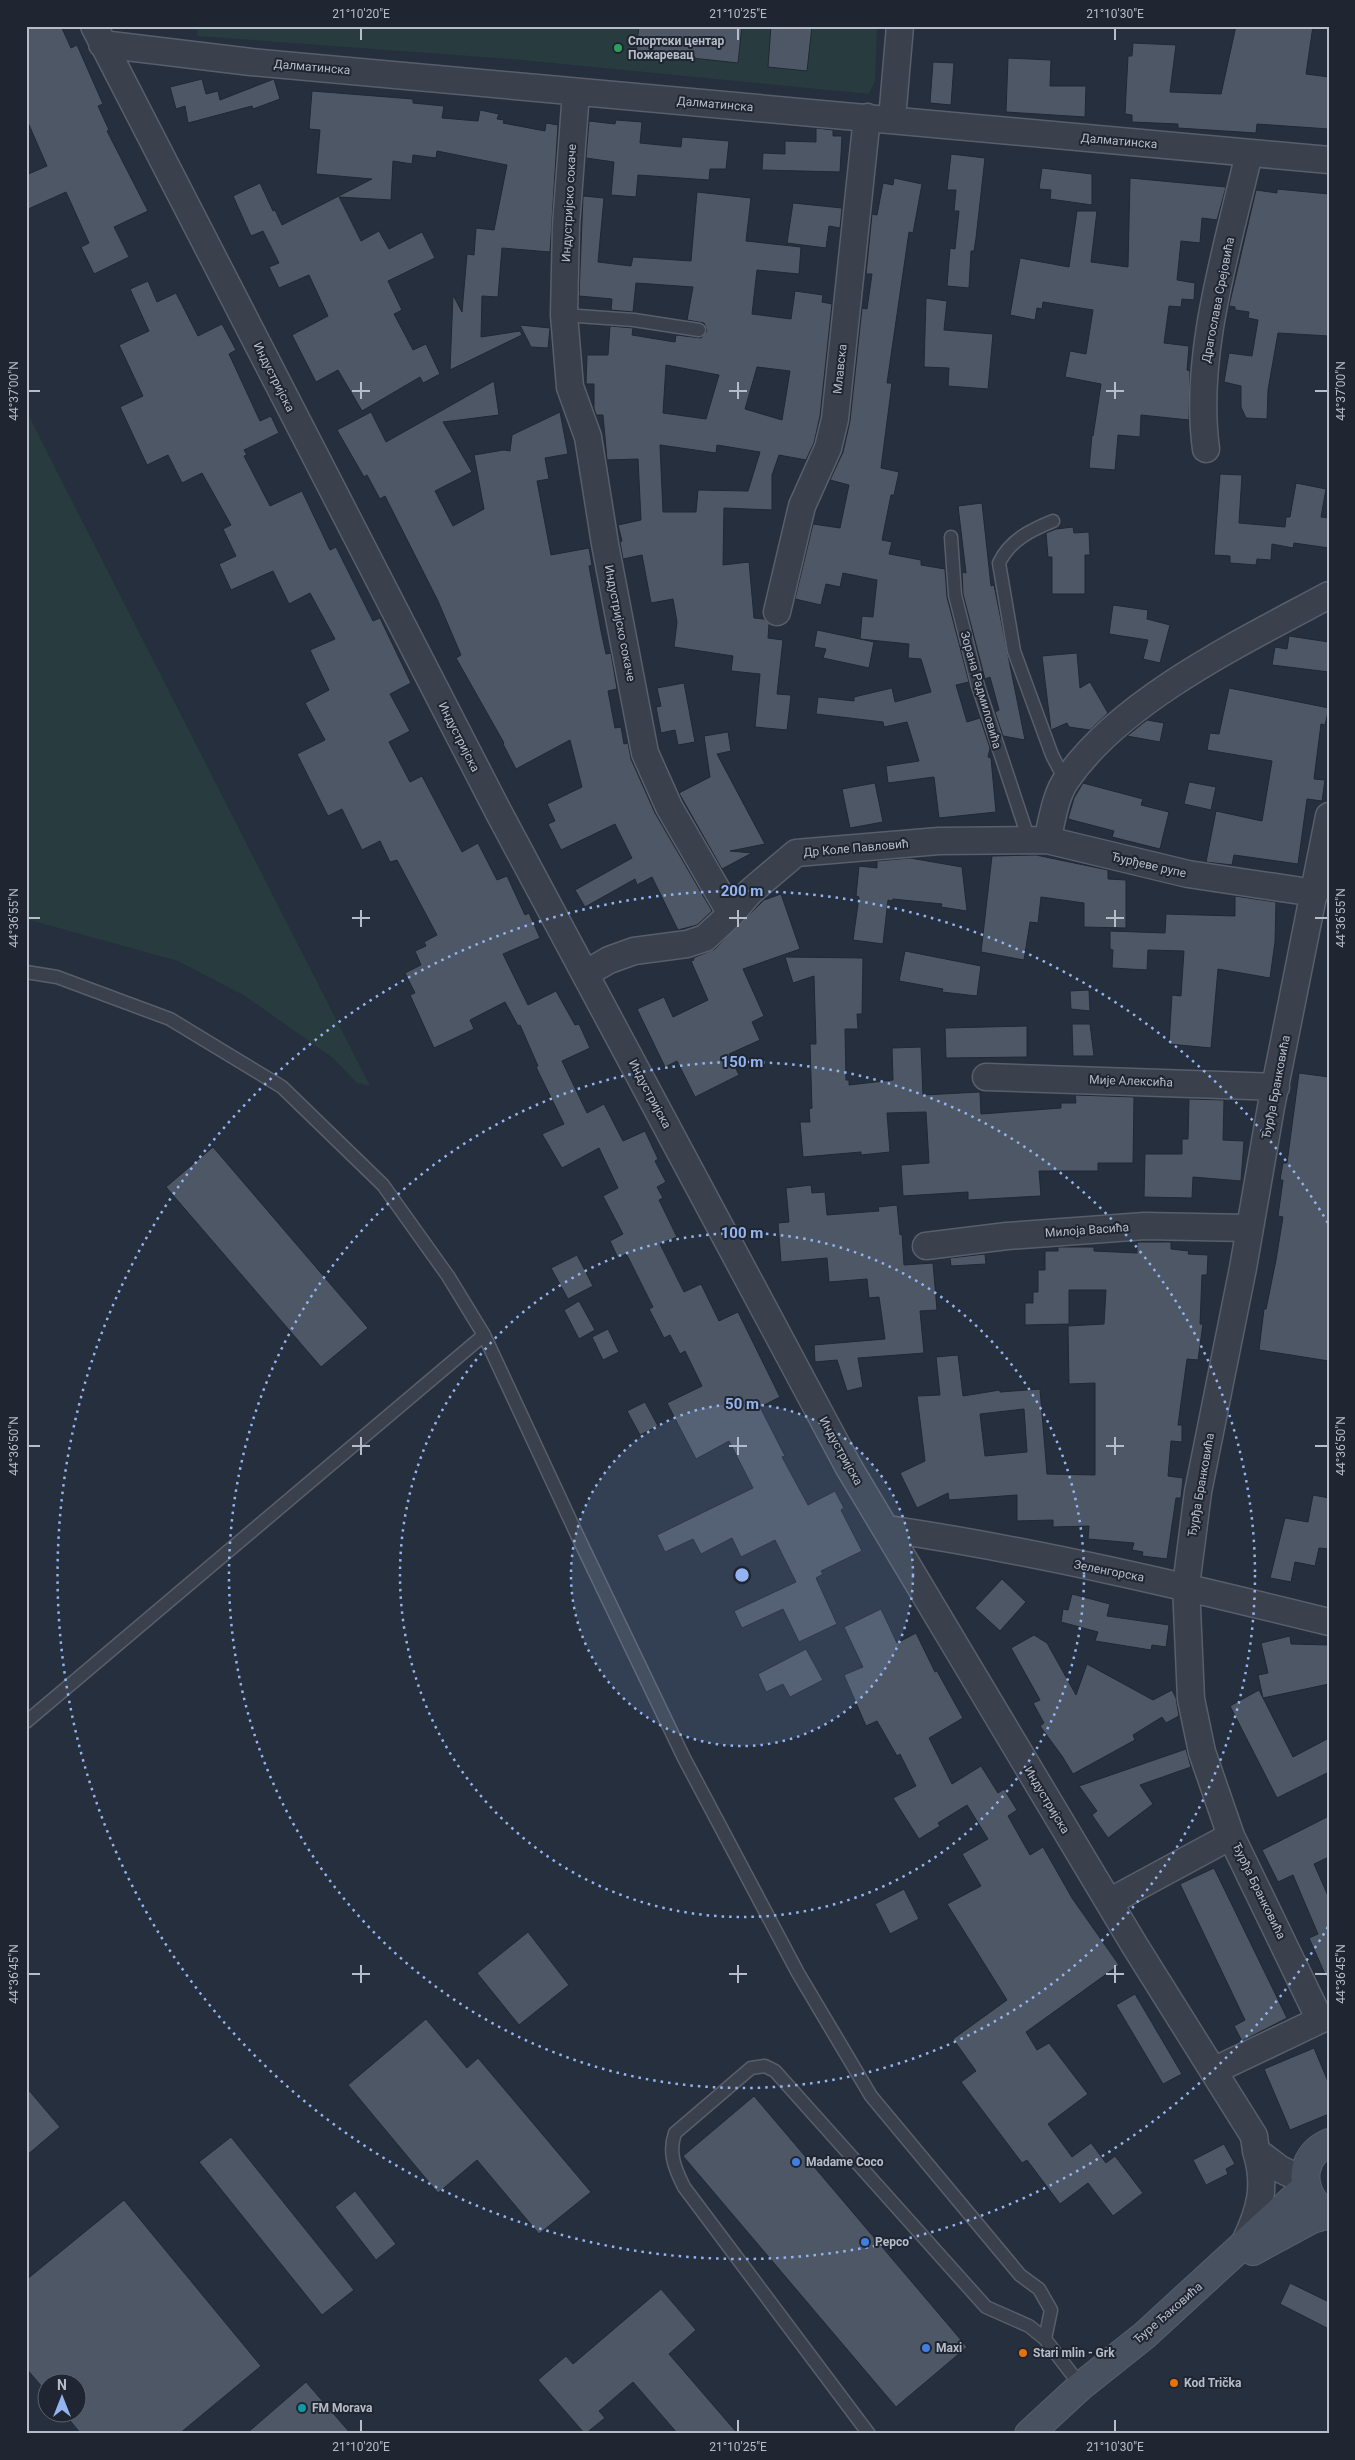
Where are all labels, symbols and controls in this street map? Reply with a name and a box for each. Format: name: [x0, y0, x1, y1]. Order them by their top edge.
text: 21°10'20"E: [332, 7, 390, 21]
text: 21°10'25"E: [709, 7, 767, 21]
text: 21°10'30"E: [1086, 7, 1144, 21]
place label: Спортски центар Пожаревац: [628, 34, 724, 62]
marker: Спортски центар Пожаревац: [612, 42, 624, 54]
street label: Далматинска: [273, 57, 351, 77]
street label: Далматинска: [676, 94, 754, 114]
street label: Далматинска: [1080, 131, 1158, 151]
street label: Индустријско сокаче: [559, 144, 579, 262]
street label: Драгослава Срејовића: [1199, 236, 1237, 364]
street label: Индустријска: [250, 340, 298, 414]
street label: Млавска: [830, 343, 850, 395]
text: 44°37'00"N: [7, 361, 21, 421]
text: 44°37'00"N: [1334, 361, 1348, 421]
street label: Индустријско сокаче: [602, 564, 638, 682]
street label: Зорана Радмиловића: [958, 630, 1004, 750]
street label: Индустријска: [435, 700, 483, 774]
street label: Др Коле Павловић: [803, 836, 909, 860]
street label: Ђурђеве рупе: [1110, 850, 1188, 880]
text: 200 m: [721, 882, 763, 900]
text: 44°36'55"N: [7, 888, 21, 948]
text: 44°36'55"N: [1334, 888, 1348, 948]
street label: Ђурђа Бранковића: [1259, 1034, 1293, 1140]
text: 150 m: [721, 1053, 763, 1071]
street label: Индустријска: [626, 1057, 674, 1131]
street label: Мије Алексића: [1089, 1073, 1173, 1089]
street label: Милоја Васића: [1045, 1220, 1129, 1240]
text: 100 m: [721, 1224, 763, 1242]
text: 50 m: [725, 1395, 759, 1413]
street label: Индустријска: [816, 1414, 866, 1488]
text: 44°36'50"N: [7, 1416, 21, 1476]
text: 44°36'50"N: [1334, 1416, 1348, 1476]
street label: Ђурђа Бранковића: [1185, 1432, 1217, 1538]
street label: Зеленгорска: [1073, 1557, 1145, 1585]
centre of rings: [733, 1566, 751, 1584]
street label: Индустријска: [1021, 1764, 1073, 1836]
street label: Ђурђа Бранковића: [1230, 1841, 1288, 1941]
text: 44°36'45"N: [7, 1944, 21, 2004]
text: 44°36'45"N: [1334, 1944, 1348, 2004]
place label: Madame Coco: [806, 2155, 884, 2169]
marker: Madame Coco: [790, 2156, 802, 2168]
place label: Pepco: [875, 2235, 909, 2249]
marker: Pepco: [859, 2236, 871, 2248]
street label: Ђуре Ђаковића: [1131, 2279, 1205, 2347]
place label: Maxi: [936, 2341, 962, 2355]
marker: Maxi: [920, 2342, 932, 2354]
place label: Stari mlin - Grk: [1033, 2346, 1115, 2360]
marker: Stari mlin - Grk: [1017, 2347, 1029, 2359]
north arrow: [38, 2372, 88, 2422]
place label: Kod Trička: [1184, 2376, 1242, 2390]
text: N: [57, 2377, 67, 2393]
marker: Kod Trička: [1168, 2377, 1180, 2389]
place label: FM Morava: [312, 2401, 373, 2415]
marker: FM Morava: [296, 2402, 308, 2414]
text: 21°10'20"E: [332, 2440, 390, 2454]
text: 21°10'25"E: [709, 2440, 767, 2454]
text: 21°10'30"E: [1086, 2440, 1144, 2454]

